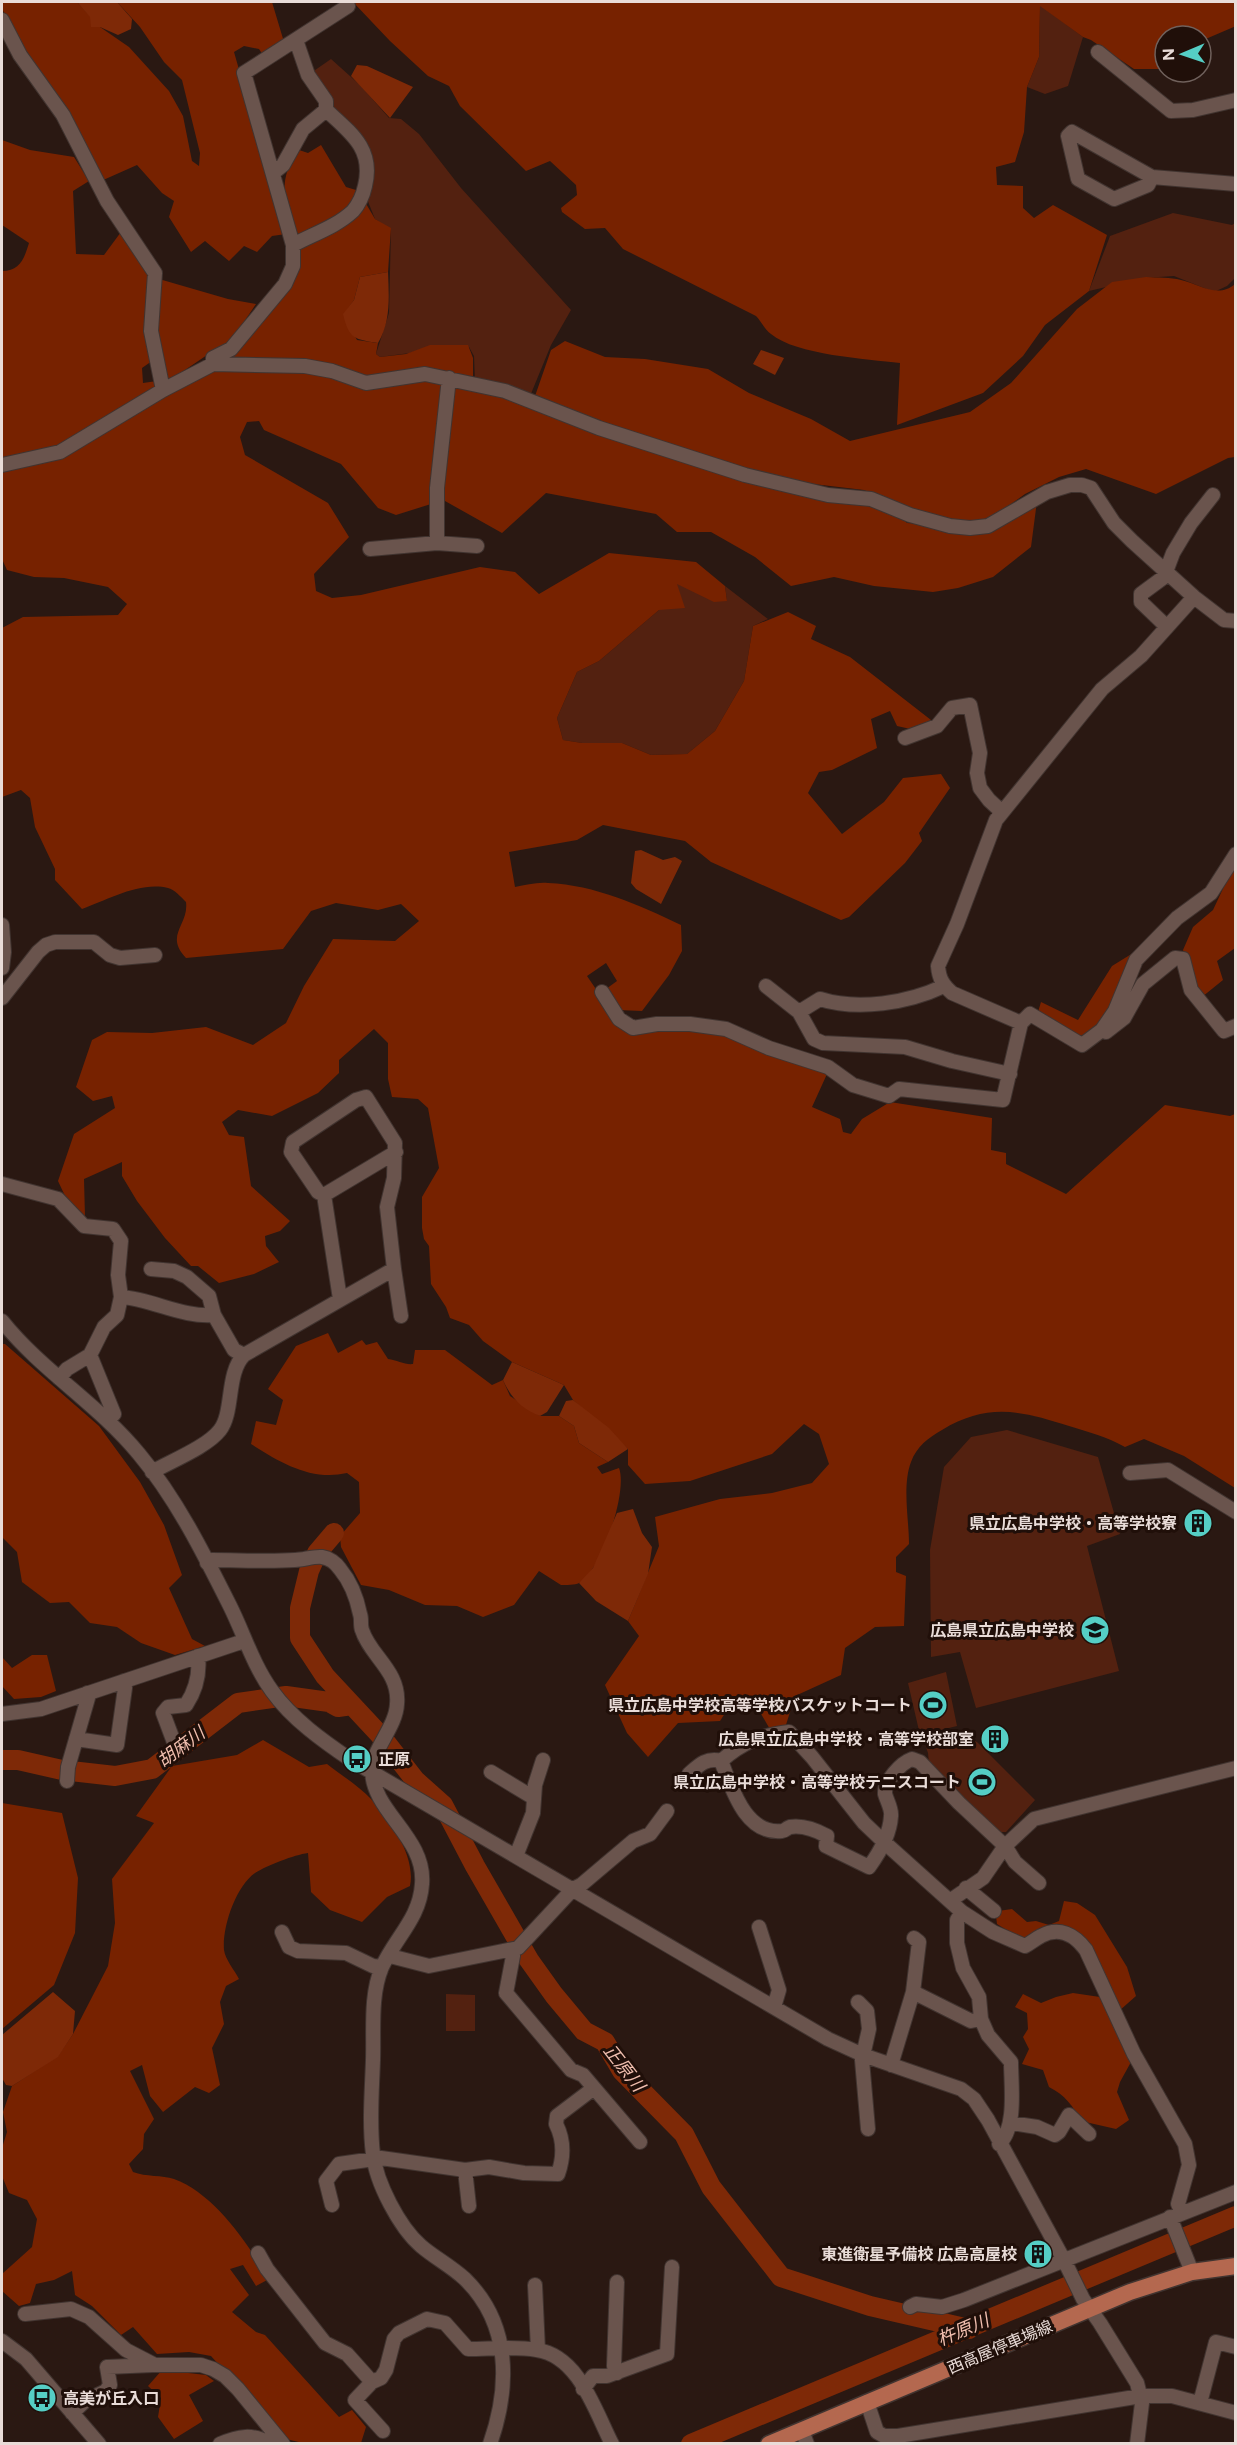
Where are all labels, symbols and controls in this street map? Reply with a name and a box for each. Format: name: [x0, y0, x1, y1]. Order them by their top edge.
north arrow: [1153, 24, 1213, 84]
text: N: [1159, 48, 1178, 61]
building icon: 県立広島中学校・高等学校寮: [1182, 1507, 1214, 1539]
place label: 県立広島中学校・高等学校寮: [969, 1514, 1177, 1533]
school or university icon: 広島県立広島中学校: [1079, 1614, 1111, 1646]
place label: 広島県立広島中学校: [930, 1621, 1074, 1640]
sports icon: 県立広島中学校高等学校バスケットコート: [917, 1689, 949, 1721]
place label: 県立広島中学校高等学校バスケットコート: [608, 1696, 912, 1715]
water label: 胡麻川: [153, 1721, 211, 1772]
building icon: 広島県立広島中学校・高等学校部室: [979, 1723, 1011, 1755]
place label: 広島県立広島中学校・高等学校部室: [718, 1730, 974, 1749]
bus stop icon: 正原: [341, 1743, 373, 1775]
place label: 正原: [378, 1750, 410, 1769]
sports icon: 県立広島中学校・高等学校テニスコート: [966, 1766, 998, 1798]
place label: 県立広島中学校・高等学校テニスコート: [673, 1773, 961, 1792]
water label: 正原川: [599, 2040, 651, 2098]
building icon: 東進衛星予備校 広島高屋校: [1022, 2238, 1054, 2270]
place label: 東進衛星予備校 広島高屋校: [821, 2245, 1017, 2264]
water label: 杵原川: [934, 2309, 994, 2351]
street label: 西高屋停車場線: [945, 2316, 1055, 2378]
bus stop icon: 高美が丘入口: [26, 2382, 58, 2414]
place label: 高美が丘入口: [63, 2389, 159, 2408]

